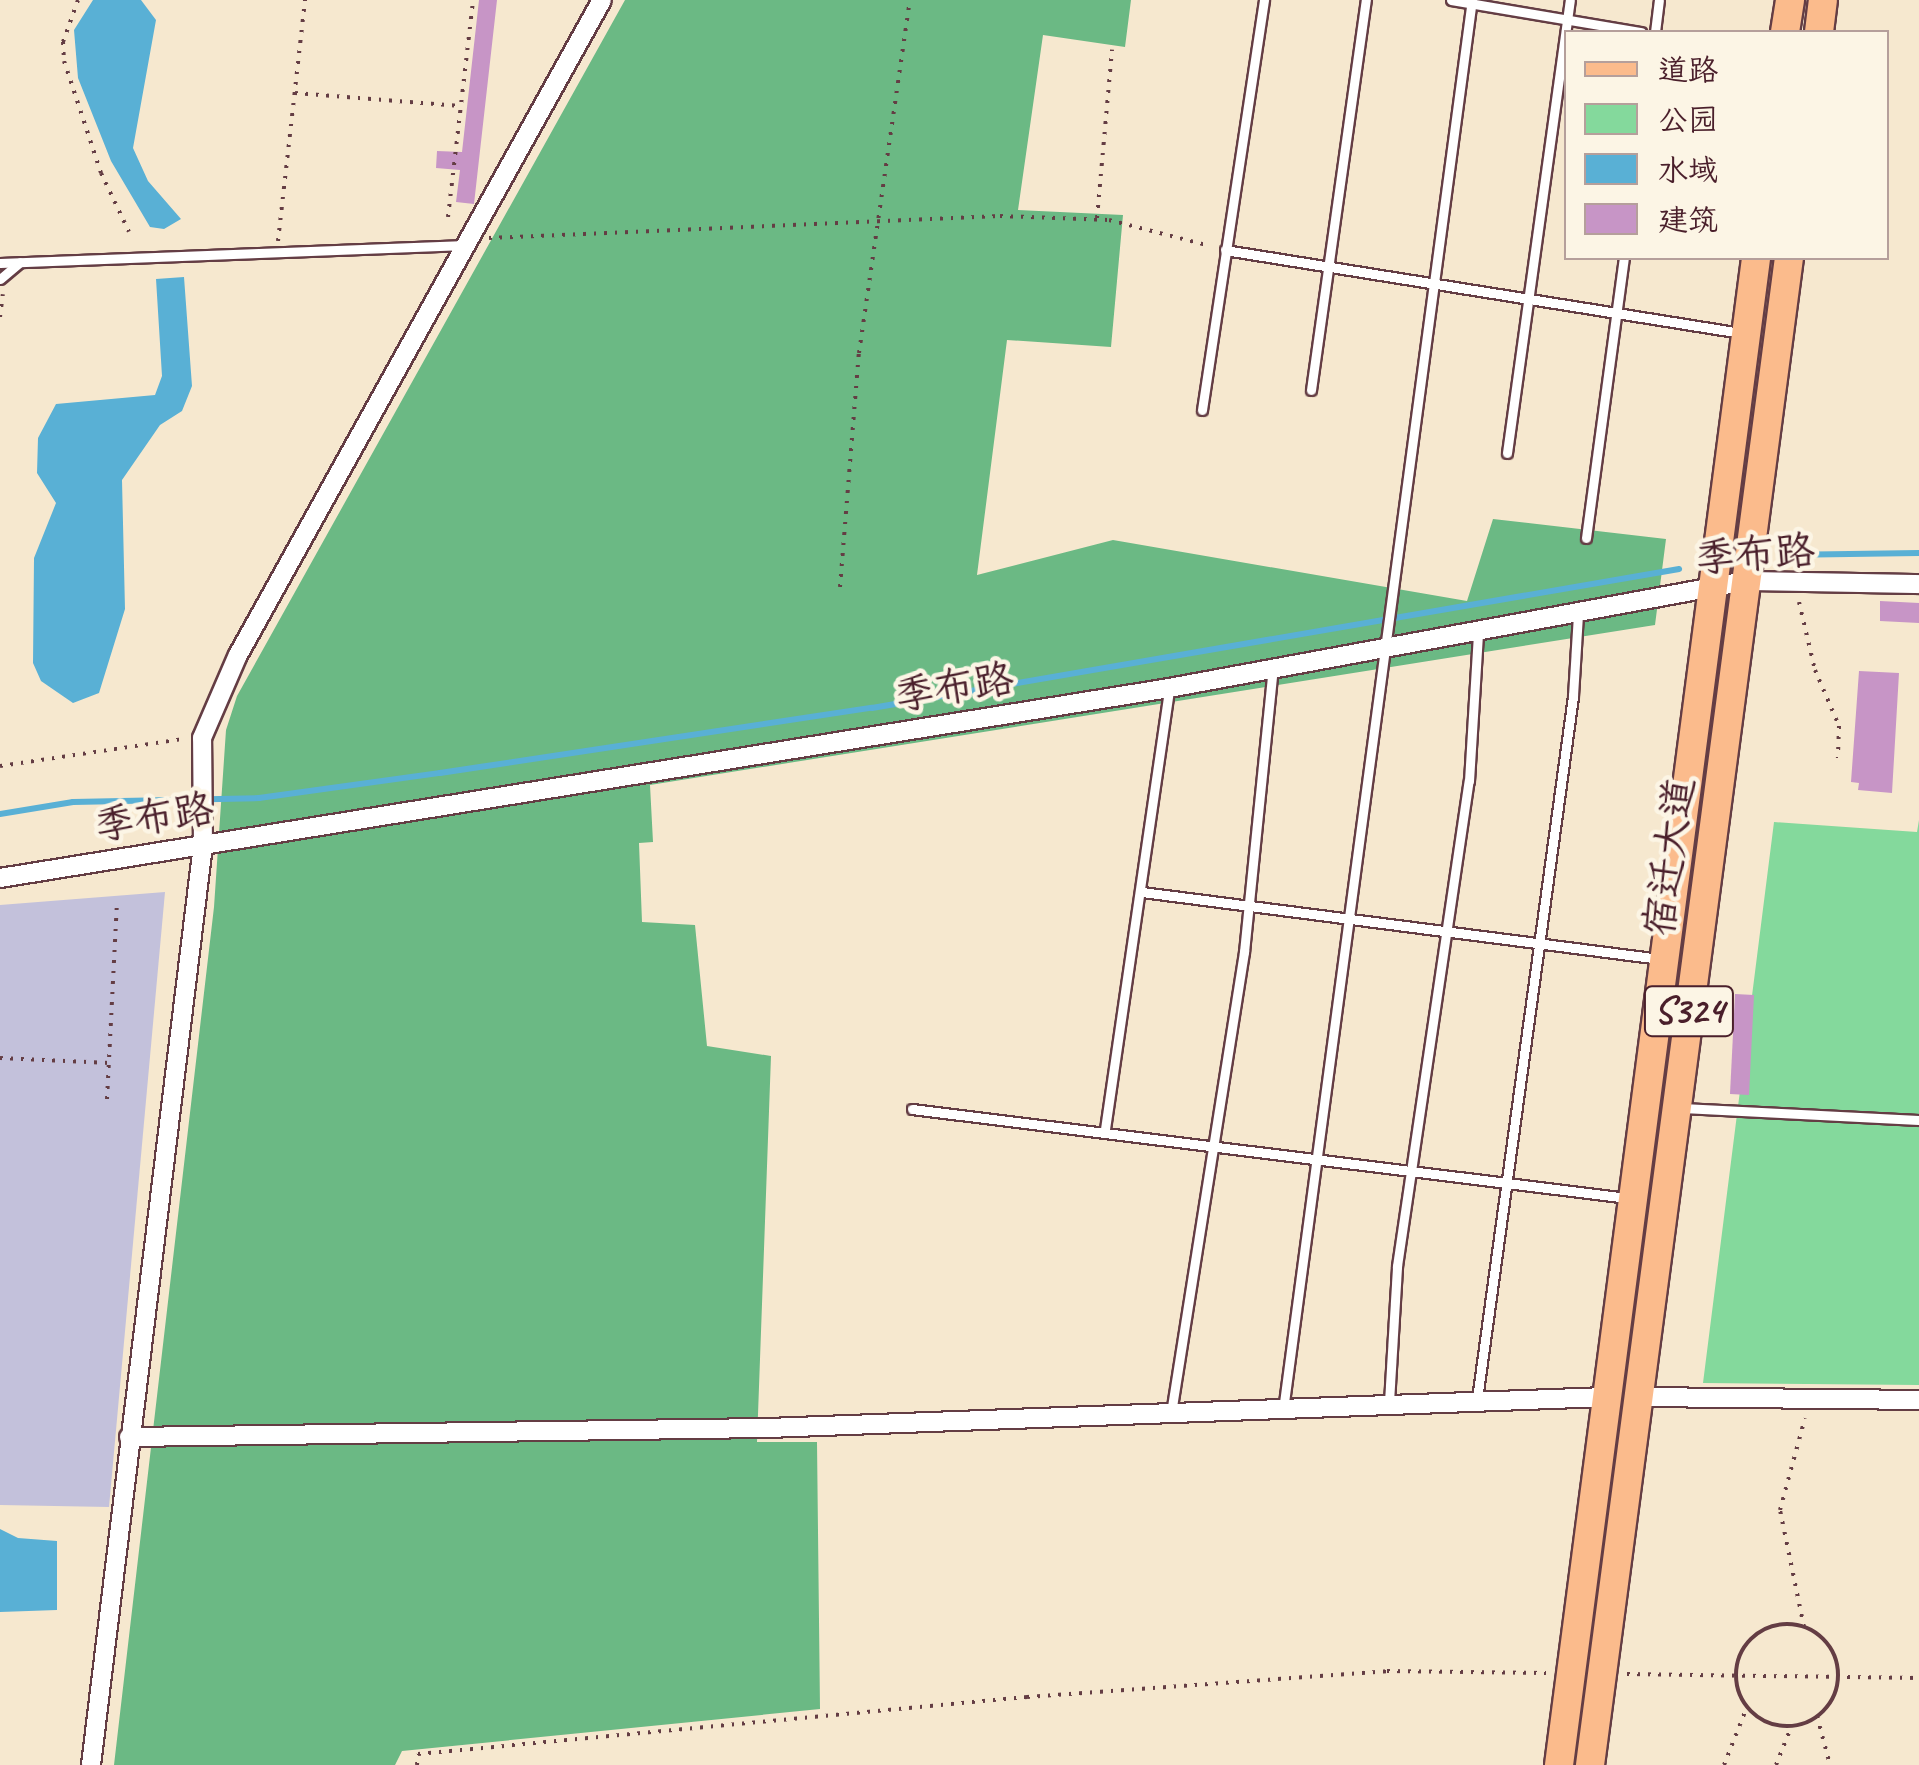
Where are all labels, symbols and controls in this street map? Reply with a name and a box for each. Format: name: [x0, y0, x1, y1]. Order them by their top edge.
legend: [1564, 30, 1889, 260]
text: 道路: [1658, 51, 1718, 89]
text: 公园: [1658, 101, 1718, 139]
text: 水域: [1658, 151, 1718, 189]
text: 建筑: [1658, 201, 1718, 239]
street label: 季布路: [1693, 526, 1817, 582]
street label: 季布路: [891, 654, 1017, 720]
street label: 宿迁大道: [1634, 774, 1704, 940]
street label: 季布路: [91, 784, 217, 850]
road number: S324: [1642, 978, 1736, 1044]

